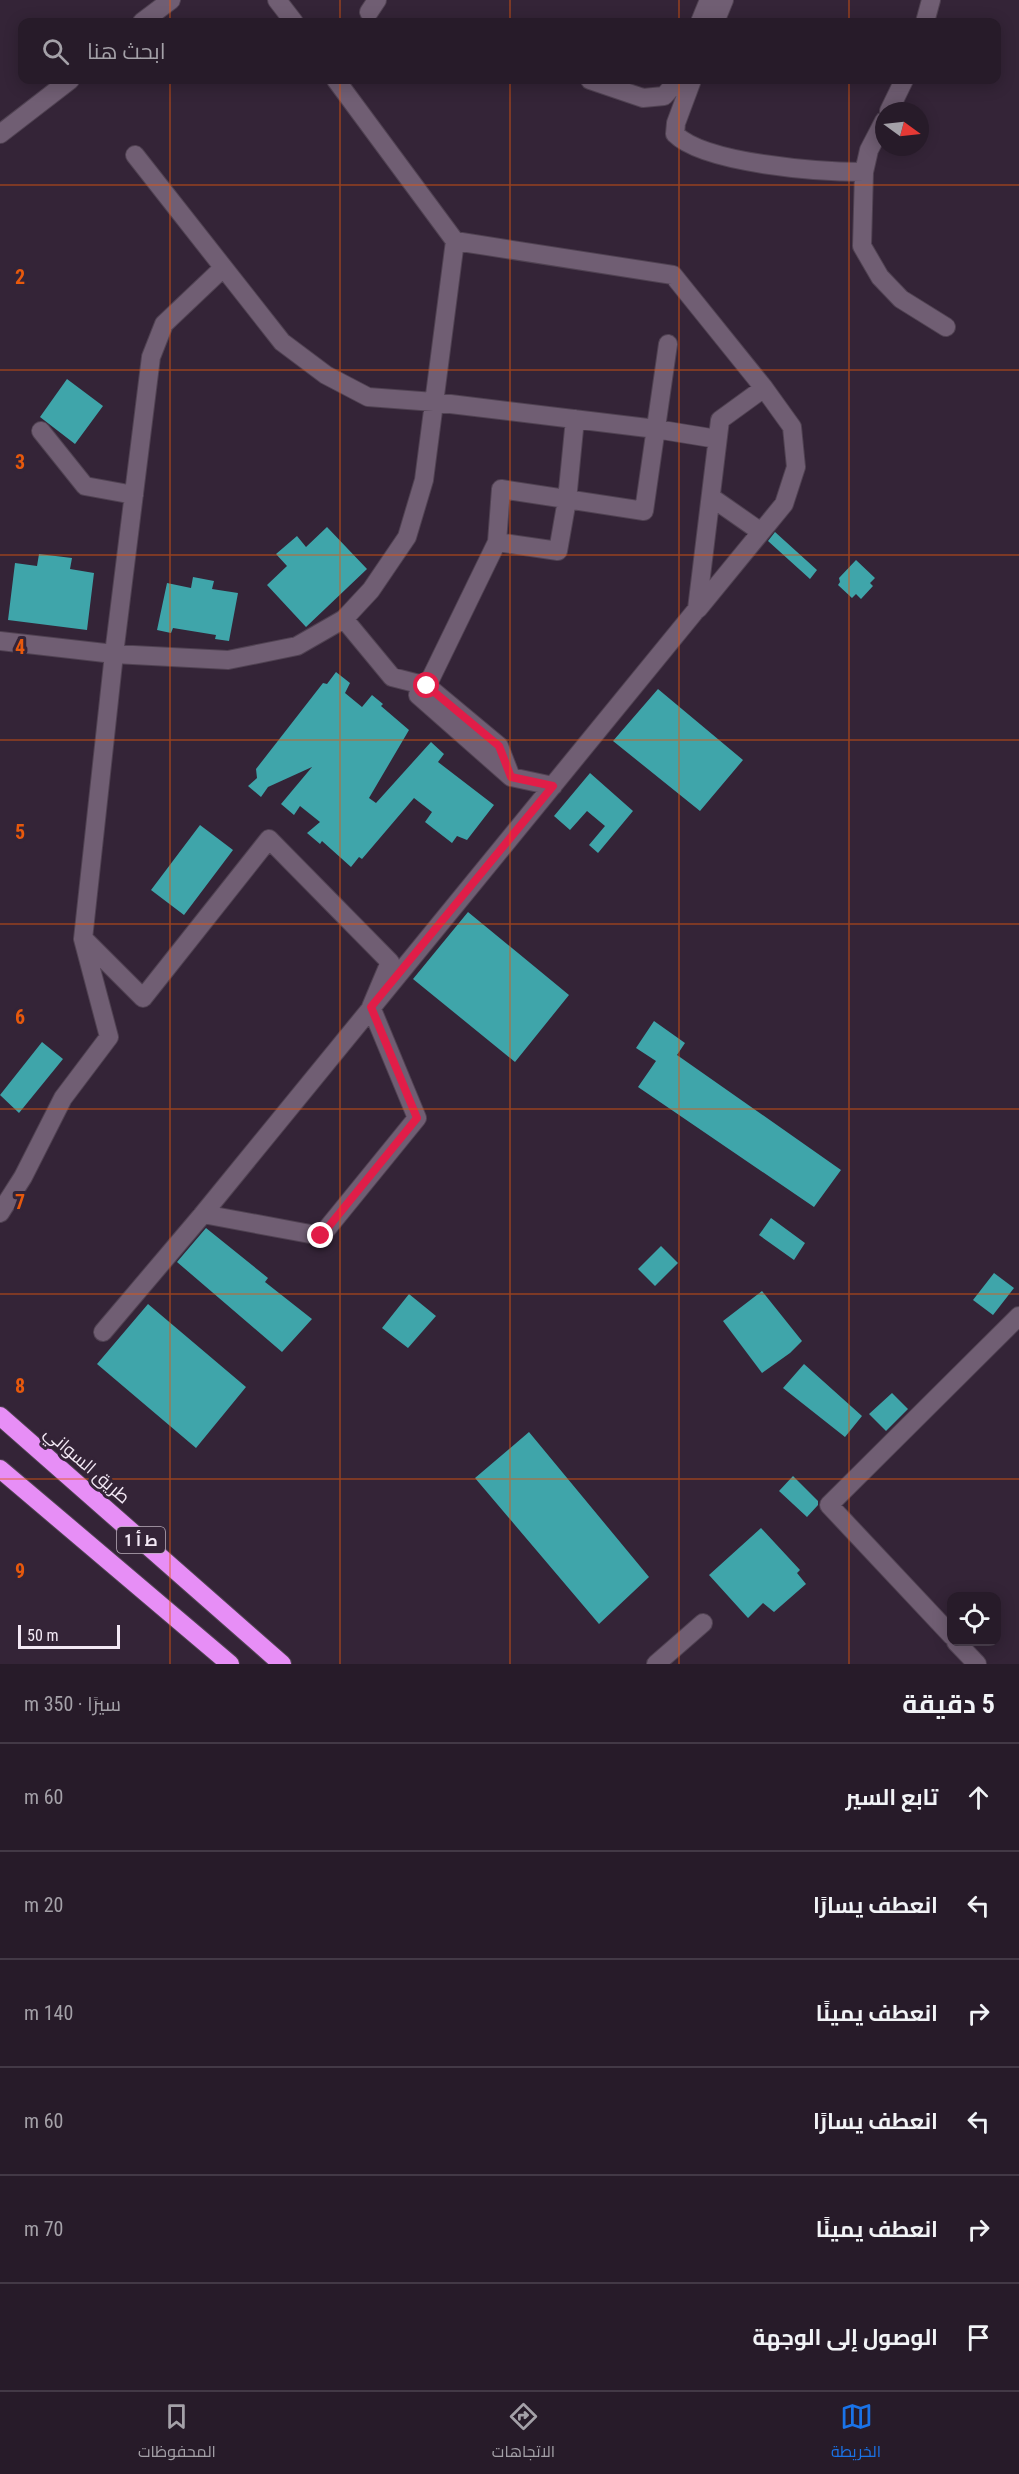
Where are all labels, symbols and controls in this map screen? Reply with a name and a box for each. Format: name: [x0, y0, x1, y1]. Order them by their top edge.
search box: [18, 18, 1001, 84]
icon: search: [39, 35, 72, 68]
text: ابحث هنا: [87, 39, 166, 64]
north arrow: [875, 102, 929, 156]
text: 2: [15, 265, 25, 289]
text: 3: [15, 450, 25, 474]
text: 4: [15, 635, 25, 659]
route start: [413, 672, 439, 698]
text: 5: [15, 820, 25, 844]
text: 6: [15, 1005, 25, 1029]
text: 7: [15, 1190, 25, 1214]
route end: [307, 1222, 333, 1248]
text: 8: [15, 1374, 25, 1398]
street label: طريق السواني: [38, 1422, 134, 1511]
road number: ط أ 1: [117, 1527, 165, 1553]
text: 9: [15, 1559, 25, 1583]
map controls: [947, 1592, 1001, 1646]
button: locate: [947, 1592, 1001, 1646]
scale bar: [18, 1622, 120, 1650]
text: 50 m: [27, 1626, 59, 1645]
text: 5 دقيقة: [902, 1689, 995, 1719]
text: سيرًا · 350 m: [24, 1692, 121, 1716]
icon: ahead: [962, 1781, 995, 1814]
text: 60 m: [24, 1785, 63, 1809]
text: تابع السير: [845, 1785, 938, 1810]
icon: left: [962, 1889, 995, 1922]
text: 20 m: [24, 1893, 63, 1917]
text: انعطف يسارًا: [813, 1893, 938, 1918]
icon: right: [962, 1997, 995, 2030]
text: 140 m: [24, 2001, 73, 2025]
text: انعطف يمينًا: [816, 2001, 938, 2026]
icon: left: [962, 2105, 995, 2138]
text: 60 m: [24, 2109, 63, 2133]
text: انعطف يسارًا: [813, 2109, 938, 2134]
icon: right: [962, 2213, 995, 2246]
text: 70 m: [24, 2217, 63, 2241]
text: انعطف يمينًا: [816, 2217, 938, 2242]
icon: arrive: [962, 2321, 995, 2354]
text: الوصول إلى الوجهة: [753, 2325, 938, 2350]
tab: المحفوظات: [138, 2400, 216, 2466]
tab: الاتجاهات: [492, 2400, 555, 2466]
tab: الخريطة: [831, 2400, 881, 2466]

